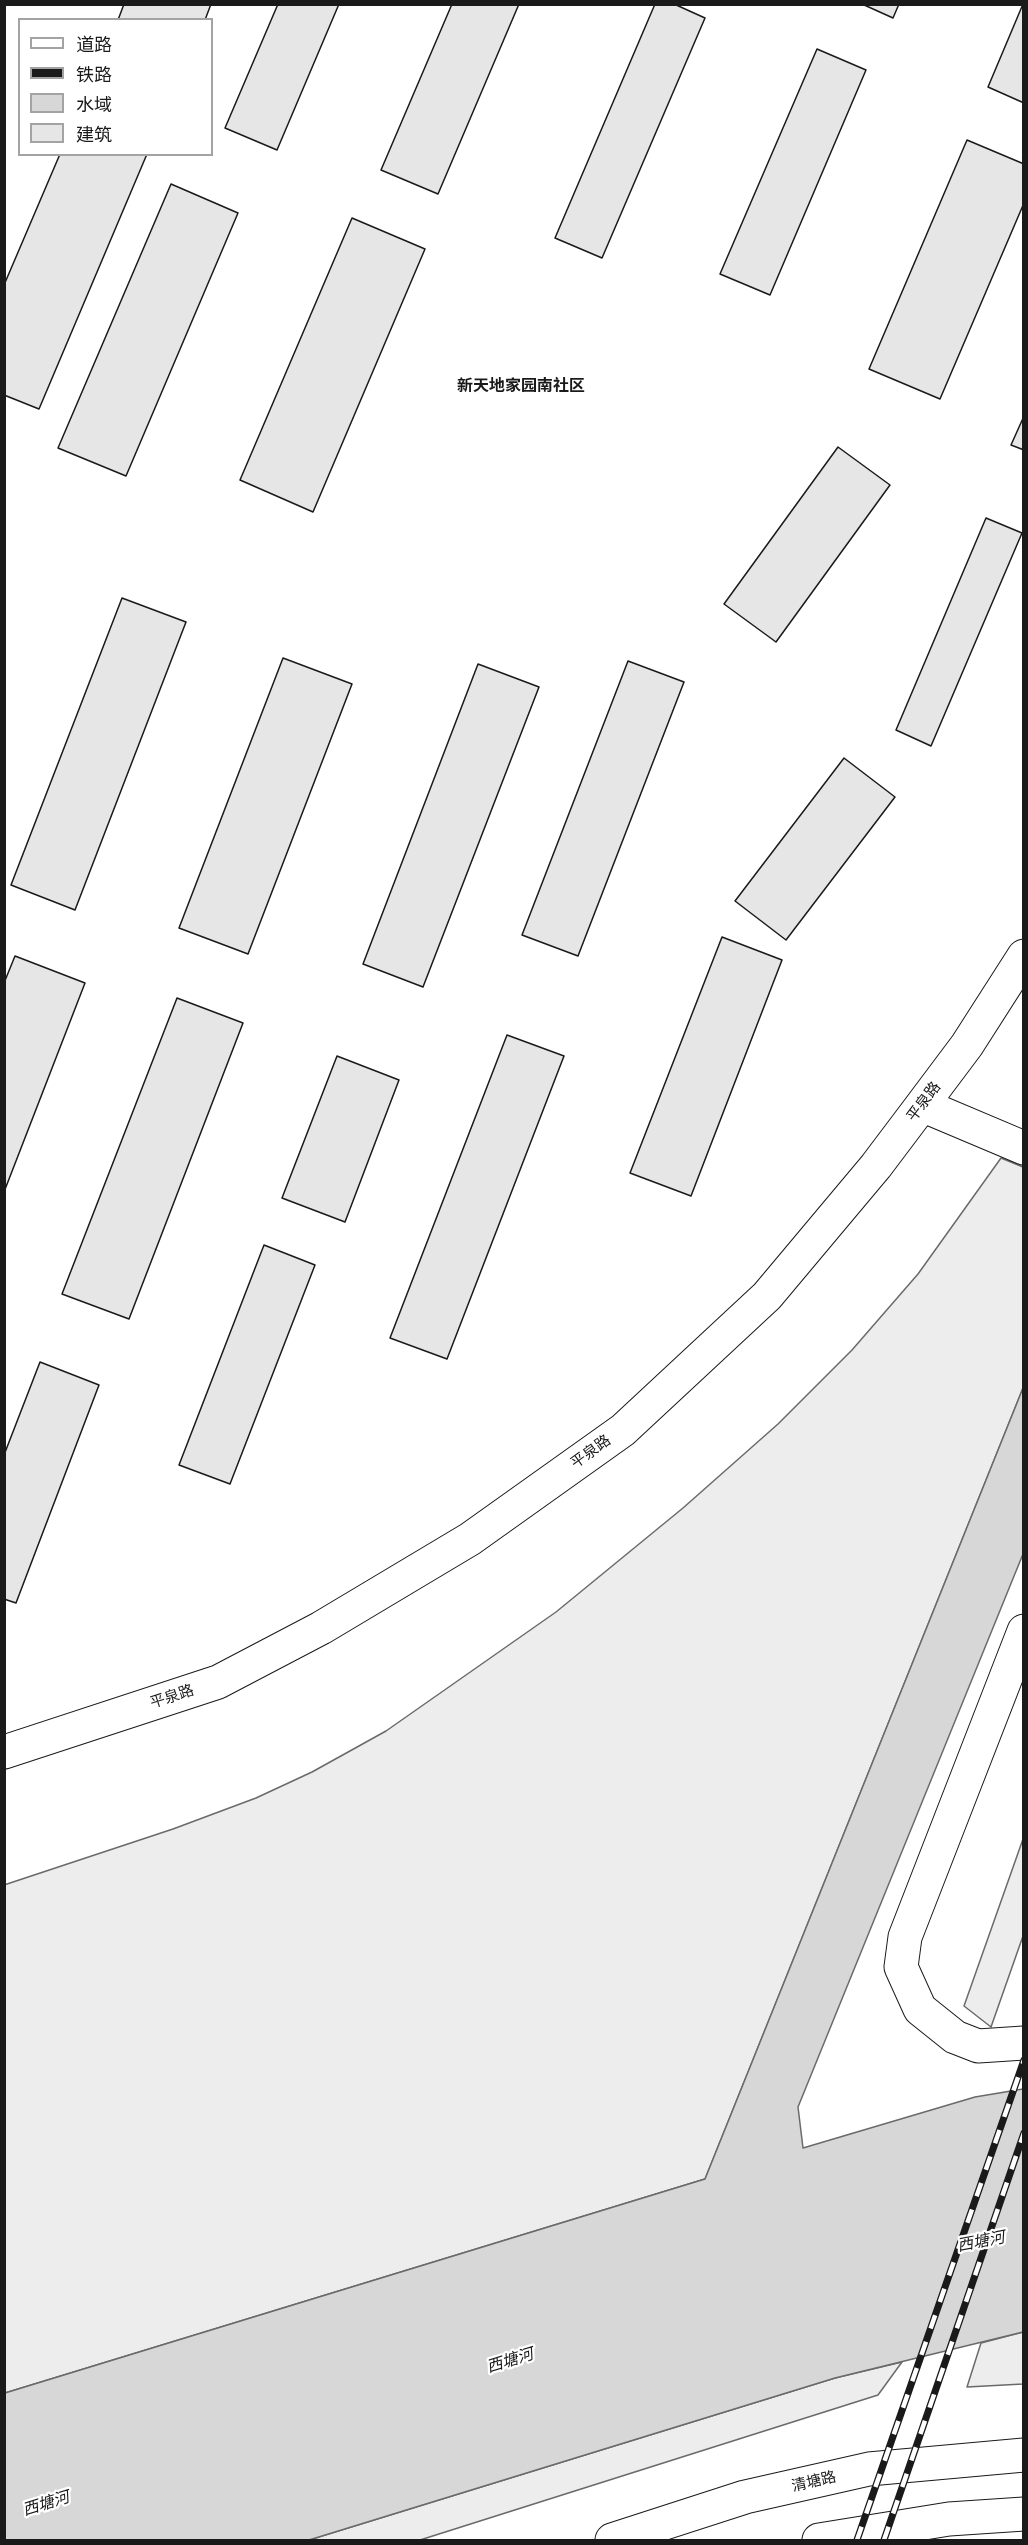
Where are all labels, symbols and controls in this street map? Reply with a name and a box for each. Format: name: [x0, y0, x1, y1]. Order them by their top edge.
legend: [18, 18, 213, 156]
text: 道路: [76, 33, 112, 56]
text: 铁路: [76, 63, 112, 86]
text: 水域: [76, 93, 112, 116]
text: 建筑: [76, 123, 112, 146]
district label: 新天地家园南社区: [457, 376, 585, 396]
street label: 平泉路: [903, 1079, 945, 1125]
street label: 平泉路: [568, 1431, 614, 1473]
street label: 平泉路: [148, 1681, 196, 1713]
water label: 西塘河: [956, 2228, 1006, 2256]
water label: 西塘河: [484, 2345, 536, 2377]
street label: 清塘路: [790, 2468, 838, 2496]
water label: 西塘河: [20, 2488, 72, 2520]

